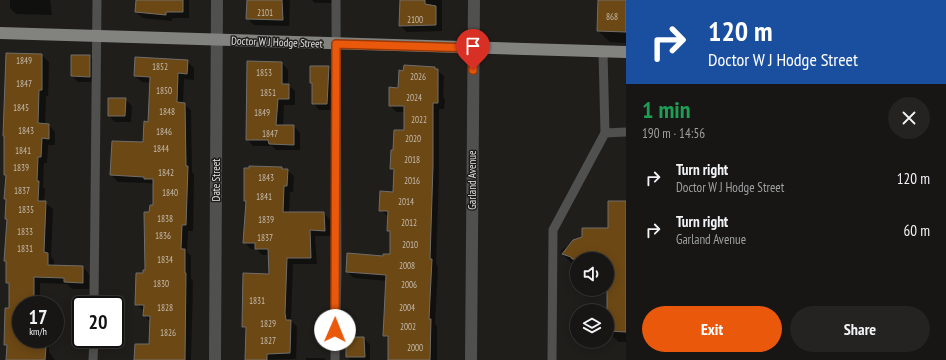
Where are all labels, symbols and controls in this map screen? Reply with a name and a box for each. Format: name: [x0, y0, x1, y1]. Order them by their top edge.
house number: 2101: [257, 7, 273, 18]
house number: 868: [606, 11, 618, 22]
text: 120 m: [708, 12, 772, 49]
house number: 2100: [407, 14, 423, 25]
icon: right: [642, 16, 694, 68]
pin: [456, 29, 490, 70]
street label: Doctor W J Hodge Street: [231, 33, 323, 51]
icon: arrive: [462, 35, 484, 57]
text: Doctor W J Hodge Street: [708, 48, 858, 71]
house number: 1849: [16, 55, 32, 66]
house number: 1852: [152, 61, 168, 72]
house number: 1853: [256, 67, 272, 78]
house number: 2026: [410, 71, 426, 82]
house number: 1847: [16, 78, 32, 89]
house number: 1850: [156, 85, 172, 96]
house number: 1851: [260, 87, 276, 98]
house number: 2024: [406, 92, 422, 103]
text: 1 min: [642, 94, 690, 125]
button: close: [888, 97, 930, 139]
house number: 1845: [13, 102, 29, 113]
house number: 1848: [159, 106, 175, 117]
house number: 1849: [254, 107, 270, 118]
house number: 2022: [411, 114, 427, 125]
house number: 1843: [18, 125, 34, 136]
text: 190 m · 14:56: [642, 125, 705, 142]
house number: 1846: [156, 126, 172, 137]
house number: 1847: [262, 128, 278, 139]
house number: 2020: [405, 133, 421, 144]
house number: 1844: [153, 143, 169, 154]
house number: 1841: [15, 145, 31, 156]
street label: Garland Avenue: [465, 150, 479, 210]
house number: 2018: [404, 154, 420, 165]
street label: Date Street: [209, 159, 223, 201]
text: Turn right: [676, 160, 728, 179]
house number: 1839: [13, 162, 29, 173]
house number: 1842: [158, 167, 174, 178]
icon: right: [642, 167, 664, 189]
text: 120 m: [897, 169, 930, 188]
house number: 1843: [258, 172, 274, 183]
house number: 2016: [404, 175, 420, 186]
text: Doctor W J Hodge Street: [676, 179, 784, 196]
house number: 1837: [14, 185, 30, 196]
house number: 1840: [162, 187, 178, 198]
house number: 1841: [256, 191, 272, 202]
house number: 2014: [398, 196, 414, 207]
house number: 1835: [18, 204, 34, 215]
text: Turn right: [676, 212, 728, 231]
house number: 1838: [157, 213, 173, 224]
house number: 1839: [258, 214, 274, 225]
house number: 2012: [401, 217, 417, 228]
icon: right: [642, 219, 664, 241]
text: 60 m: [904, 221, 930, 240]
house number: 1833: [17, 226, 33, 237]
house number: 1836: [155, 230, 171, 241]
text: Garland Avenue: [676, 231, 746, 248]
house number: 1837: [257, 232, 273, 243]
house number: 2010: [402, 239, 418, 250]
house number: 1831: [17, 243, 33, 254]
map controls: [570, 252, 614, 348]
button: sound: [570, 252, 614, 296]
house number: 1834: [157, 254, 173, 265]
house number: 2008: [399, 260, 415, 271]
house number: 1830: [153, 278, 169, 289]
house number: 2006: [401, 279, 417, 290]
house number: 1831: [249, 295, 265, 306]
speed limit sign: 20: [72, 296, 124, 348]
house number: 1828: [157, 302, 173, 313]
house number: 2004: [399, 302, 415, 313]
text: 17: [28, 304, 48, 330]
button: layers: [570, 304, 614, 348]
button: Exit: [642, 306, 782, 352]
button: Share: [790, 306, 930, 352]
position arrow: [314, 309, 356, 351]
house number: 1829: [260, 318, 276, 329]
house number: 2002: [400, 321, 416, 332]
text: km/h: [29, 325, 47, 338]
house number: 1826: [160, 327, 176, 338]
house number: 1827: [260, 335, 276, 346]
house number: 2000: [407, 342, 423, 353]

